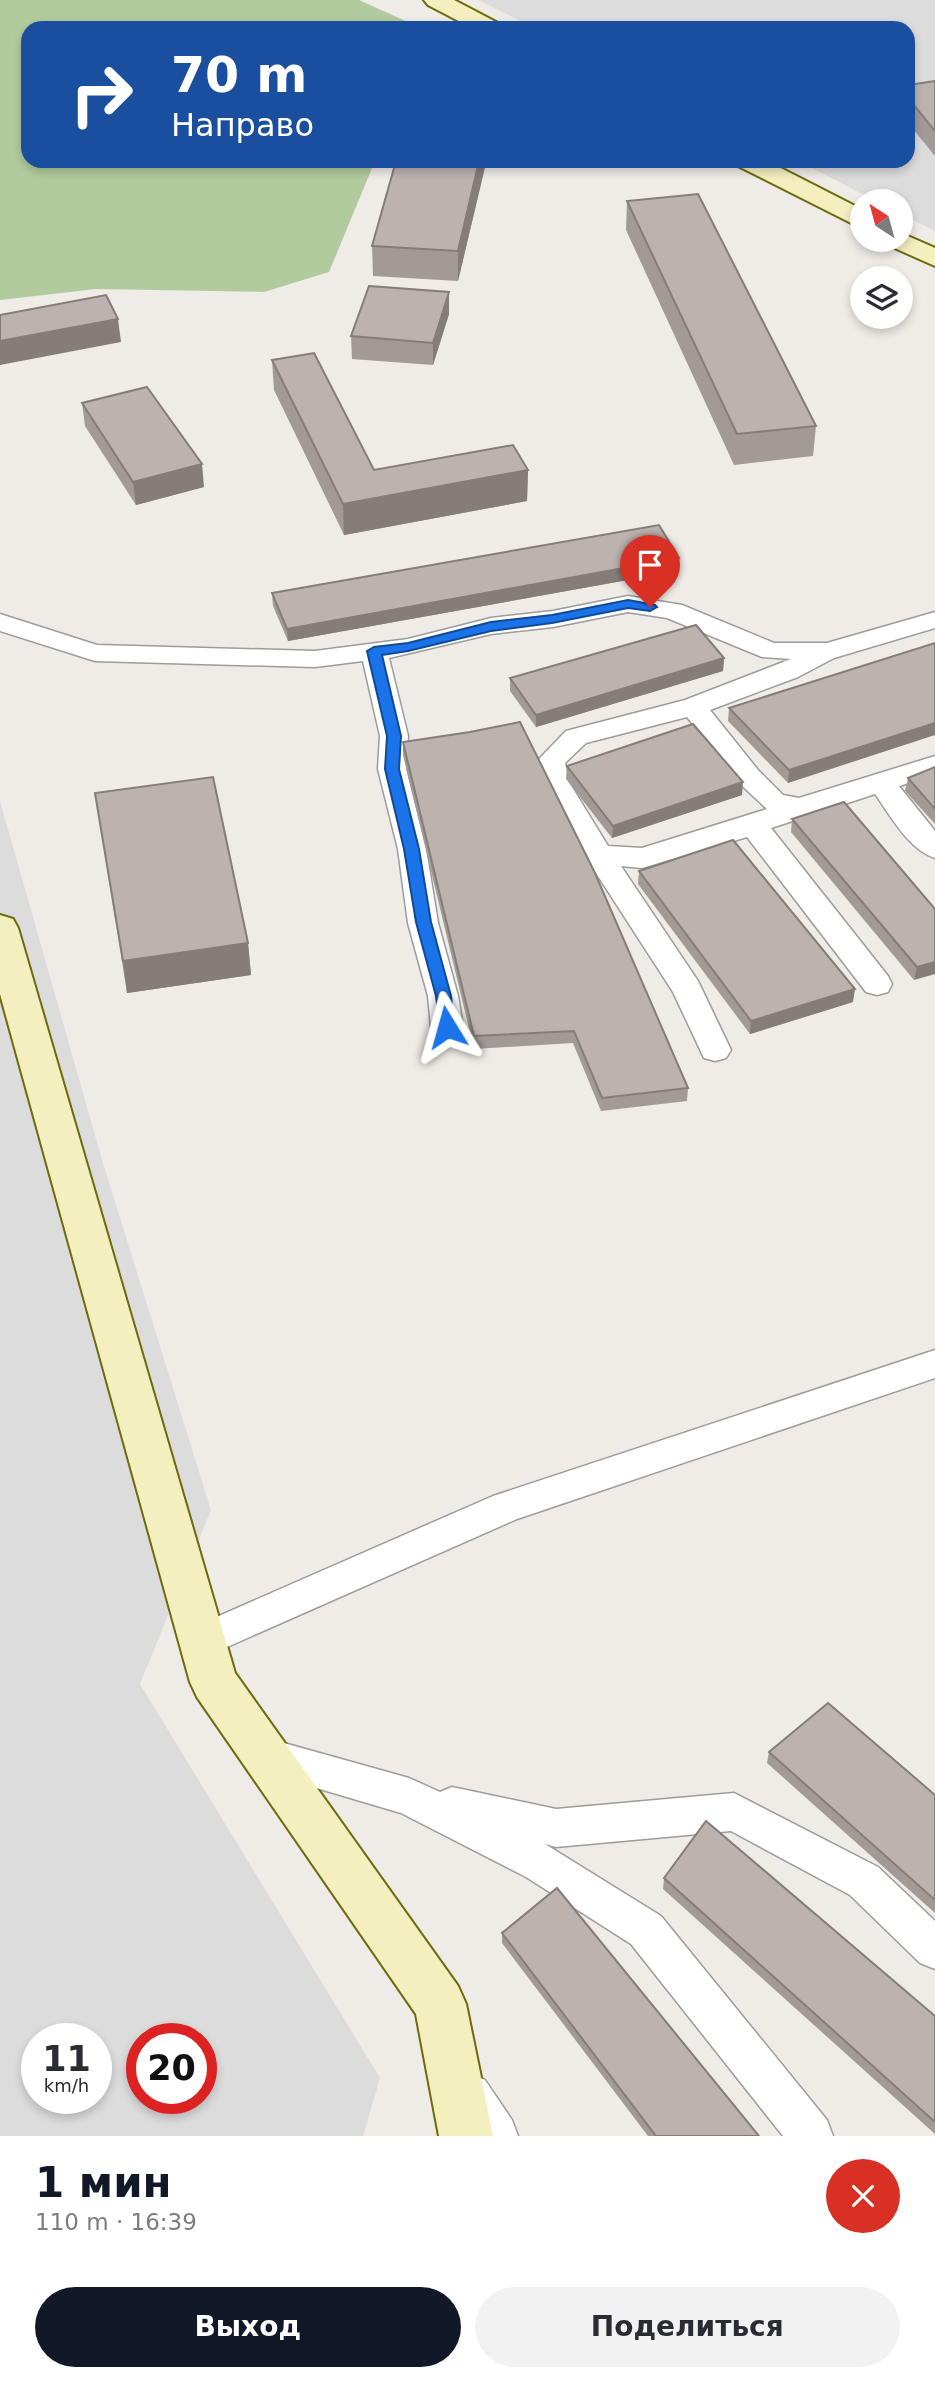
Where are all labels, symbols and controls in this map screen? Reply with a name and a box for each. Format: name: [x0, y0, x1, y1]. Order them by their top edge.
text: 70 m: [171, 47, 307, 104]
icon: right: [56, 49, 147, 140]
text: Направо: [171, 106, 314, 144]
north arrow: [850, 189, 914, 252]
map controls: [850, 189, 913, 329]
button: layers: [850, 266, 913, 329]
pin: [620, 535, 680, 607]
icon: arrive: [631, 546, 669, 584]
position arrow: [410, 990, 484, 1064]
speed limit sign: 20: [126, 2023, 217, 2114]
text: 11: [42, 2039, 91, 2079]
text: km/h: [44, 2075, 89, 2096]
text: 1 мин: [35, 2158, 172, 2207]
button: close: [826, 2159, 900, 2233]
text: 110 m · 16:39: [35, 2209, 197, 2235]
button: Выход: [35, 2287, 461, 2367]
button: Поделиться: [475, 2287, 900, 2367]

